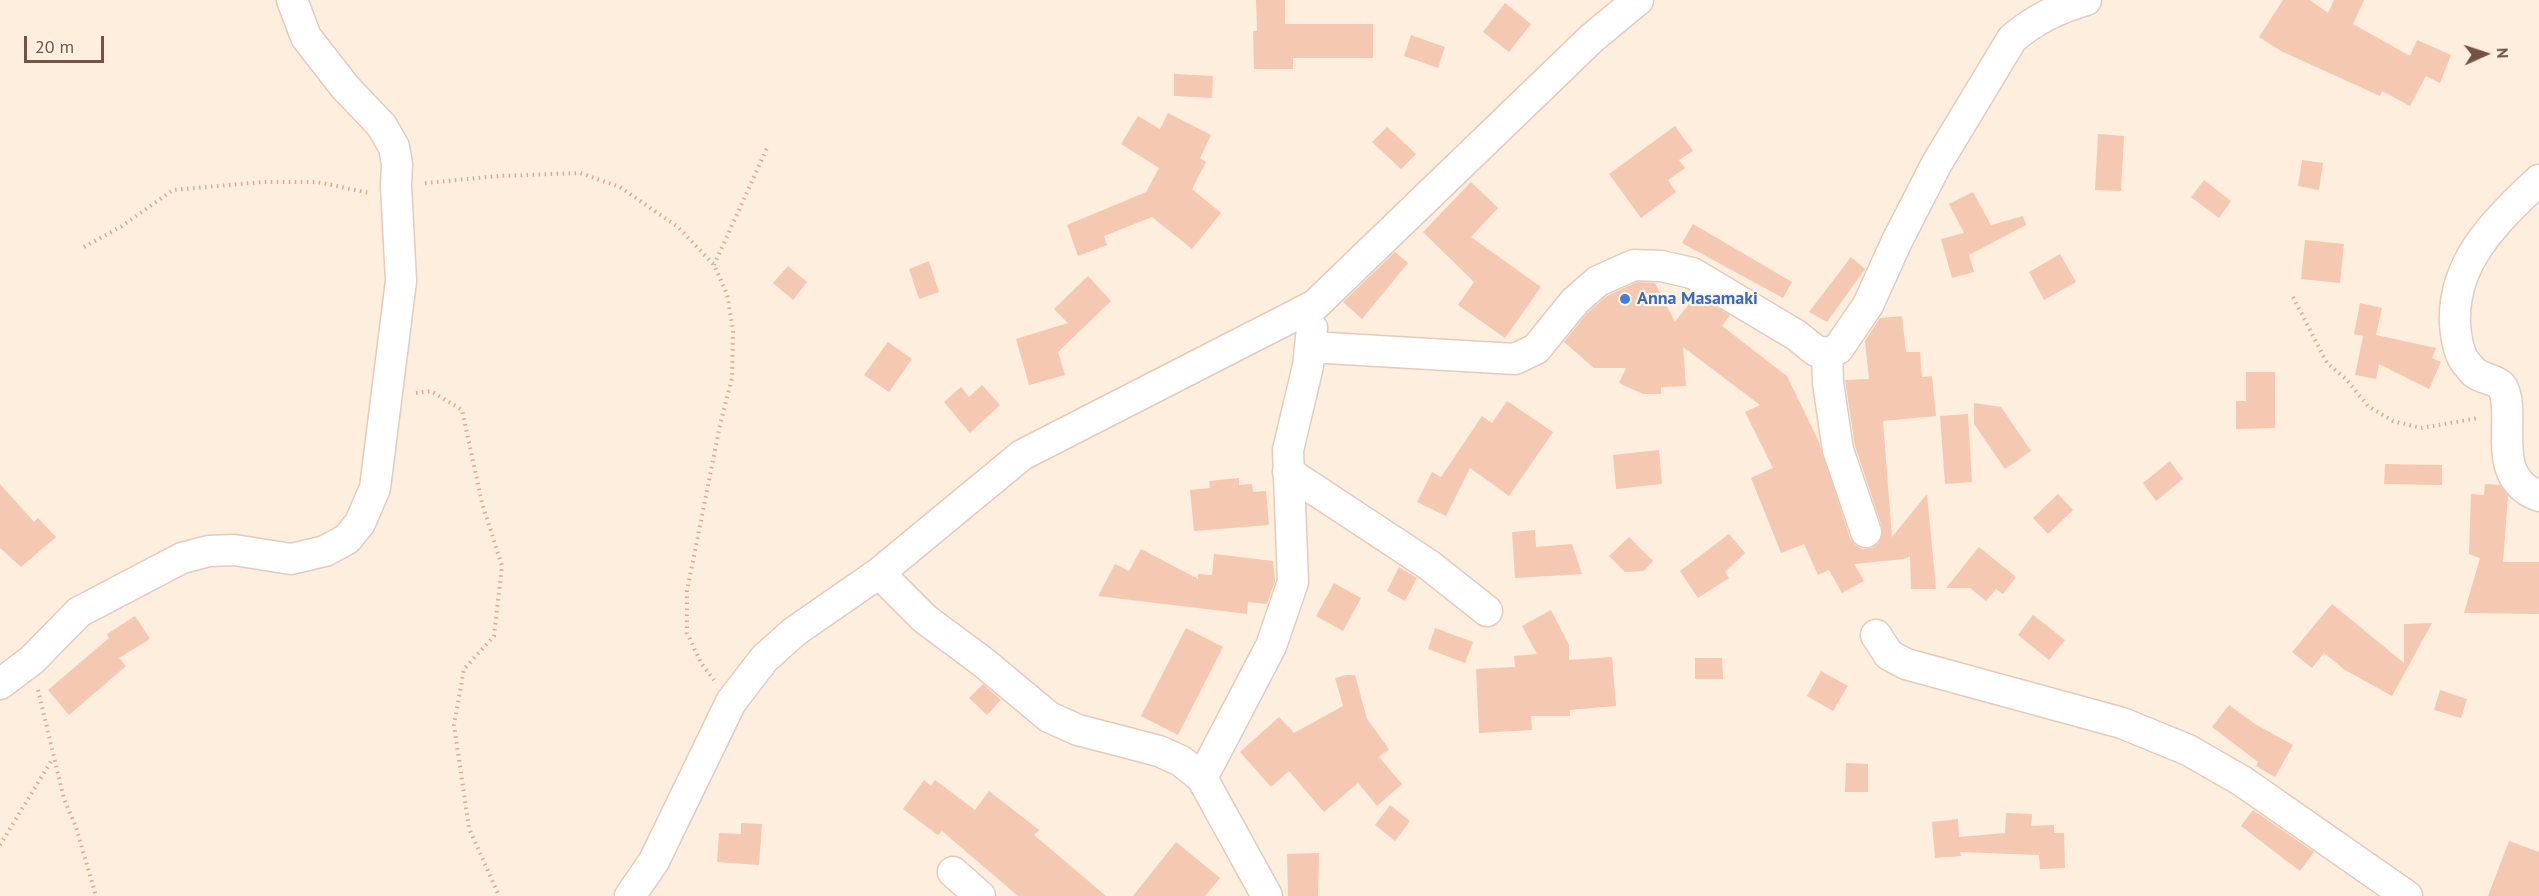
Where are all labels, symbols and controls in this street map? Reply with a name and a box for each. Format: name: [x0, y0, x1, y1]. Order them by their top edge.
scale bar: [27, 24, 106, 62]
north arrow: [2455, 24, 2515, 84]
text: 20 m: [35, 35, 74, 58]
text: N: [2493, 47, 2513, 59]
place label: Anna Masamaki: [1637, 288, 1758, 310]
marker: Anna Masamaki: [1618, 292, 1632, 306]

